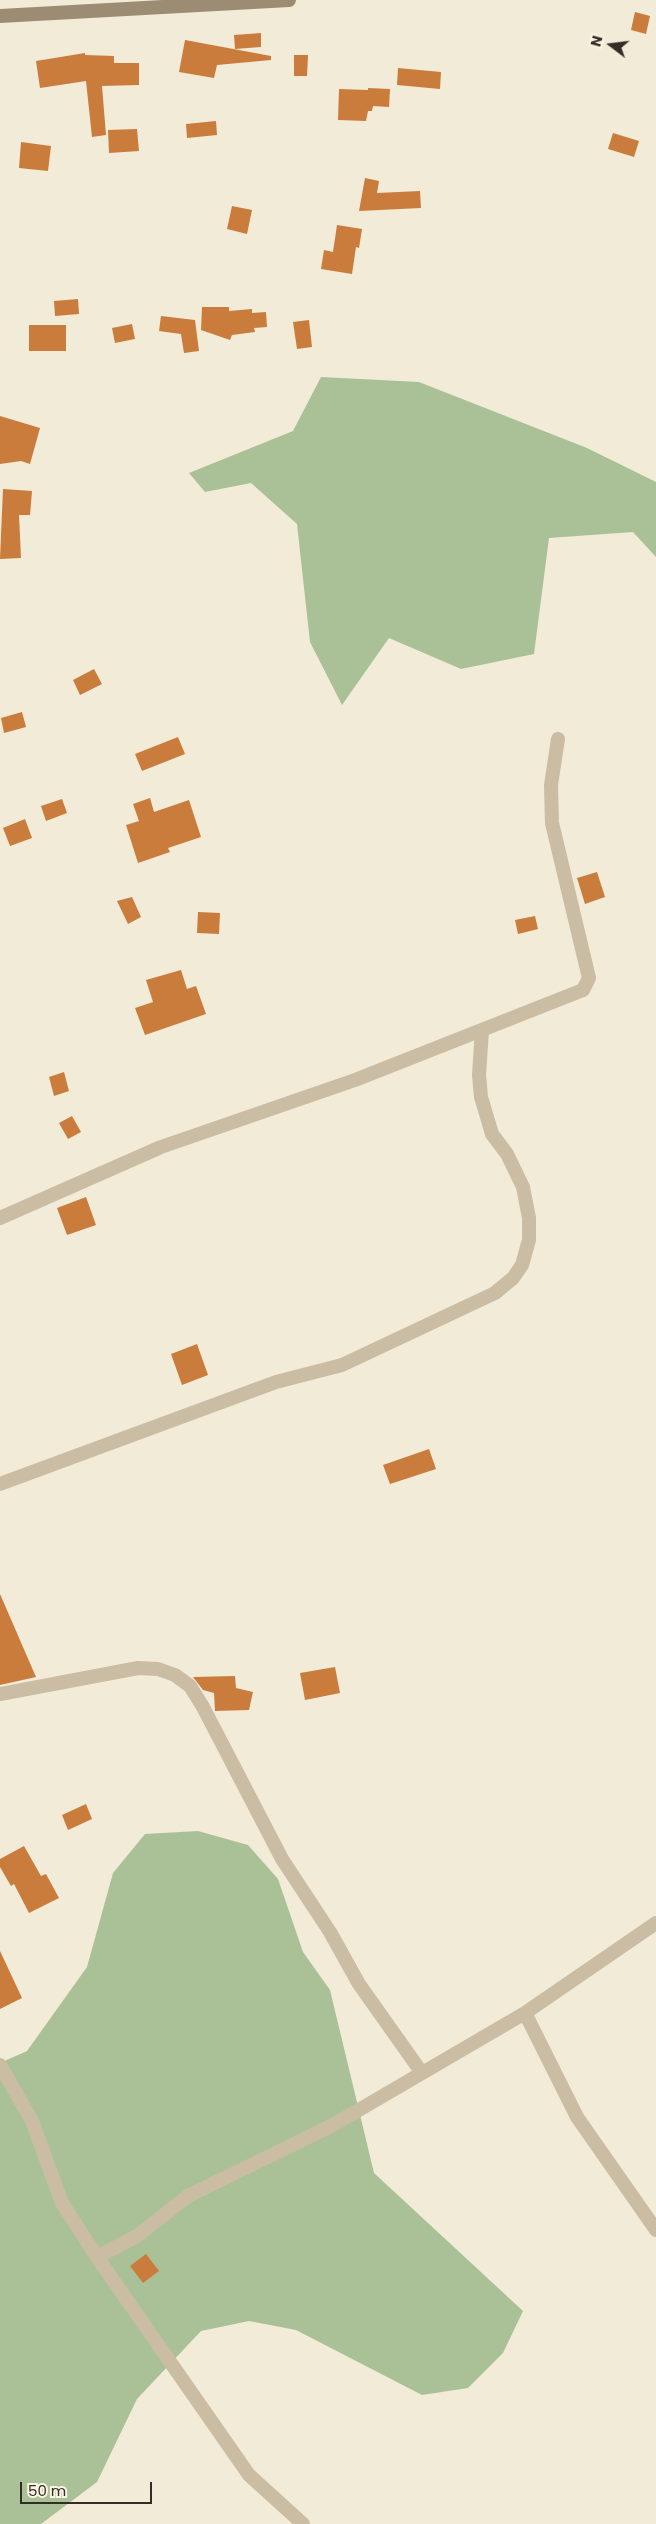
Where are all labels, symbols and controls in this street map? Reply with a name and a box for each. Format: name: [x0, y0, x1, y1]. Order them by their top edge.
north arrow: [586, 20, 636, 70]
text: N: [585, 33, 608, 49]
scale bar: [22, 2472, 155, 2504]
text: 50 m: [28, 2480, 66, 2501]

